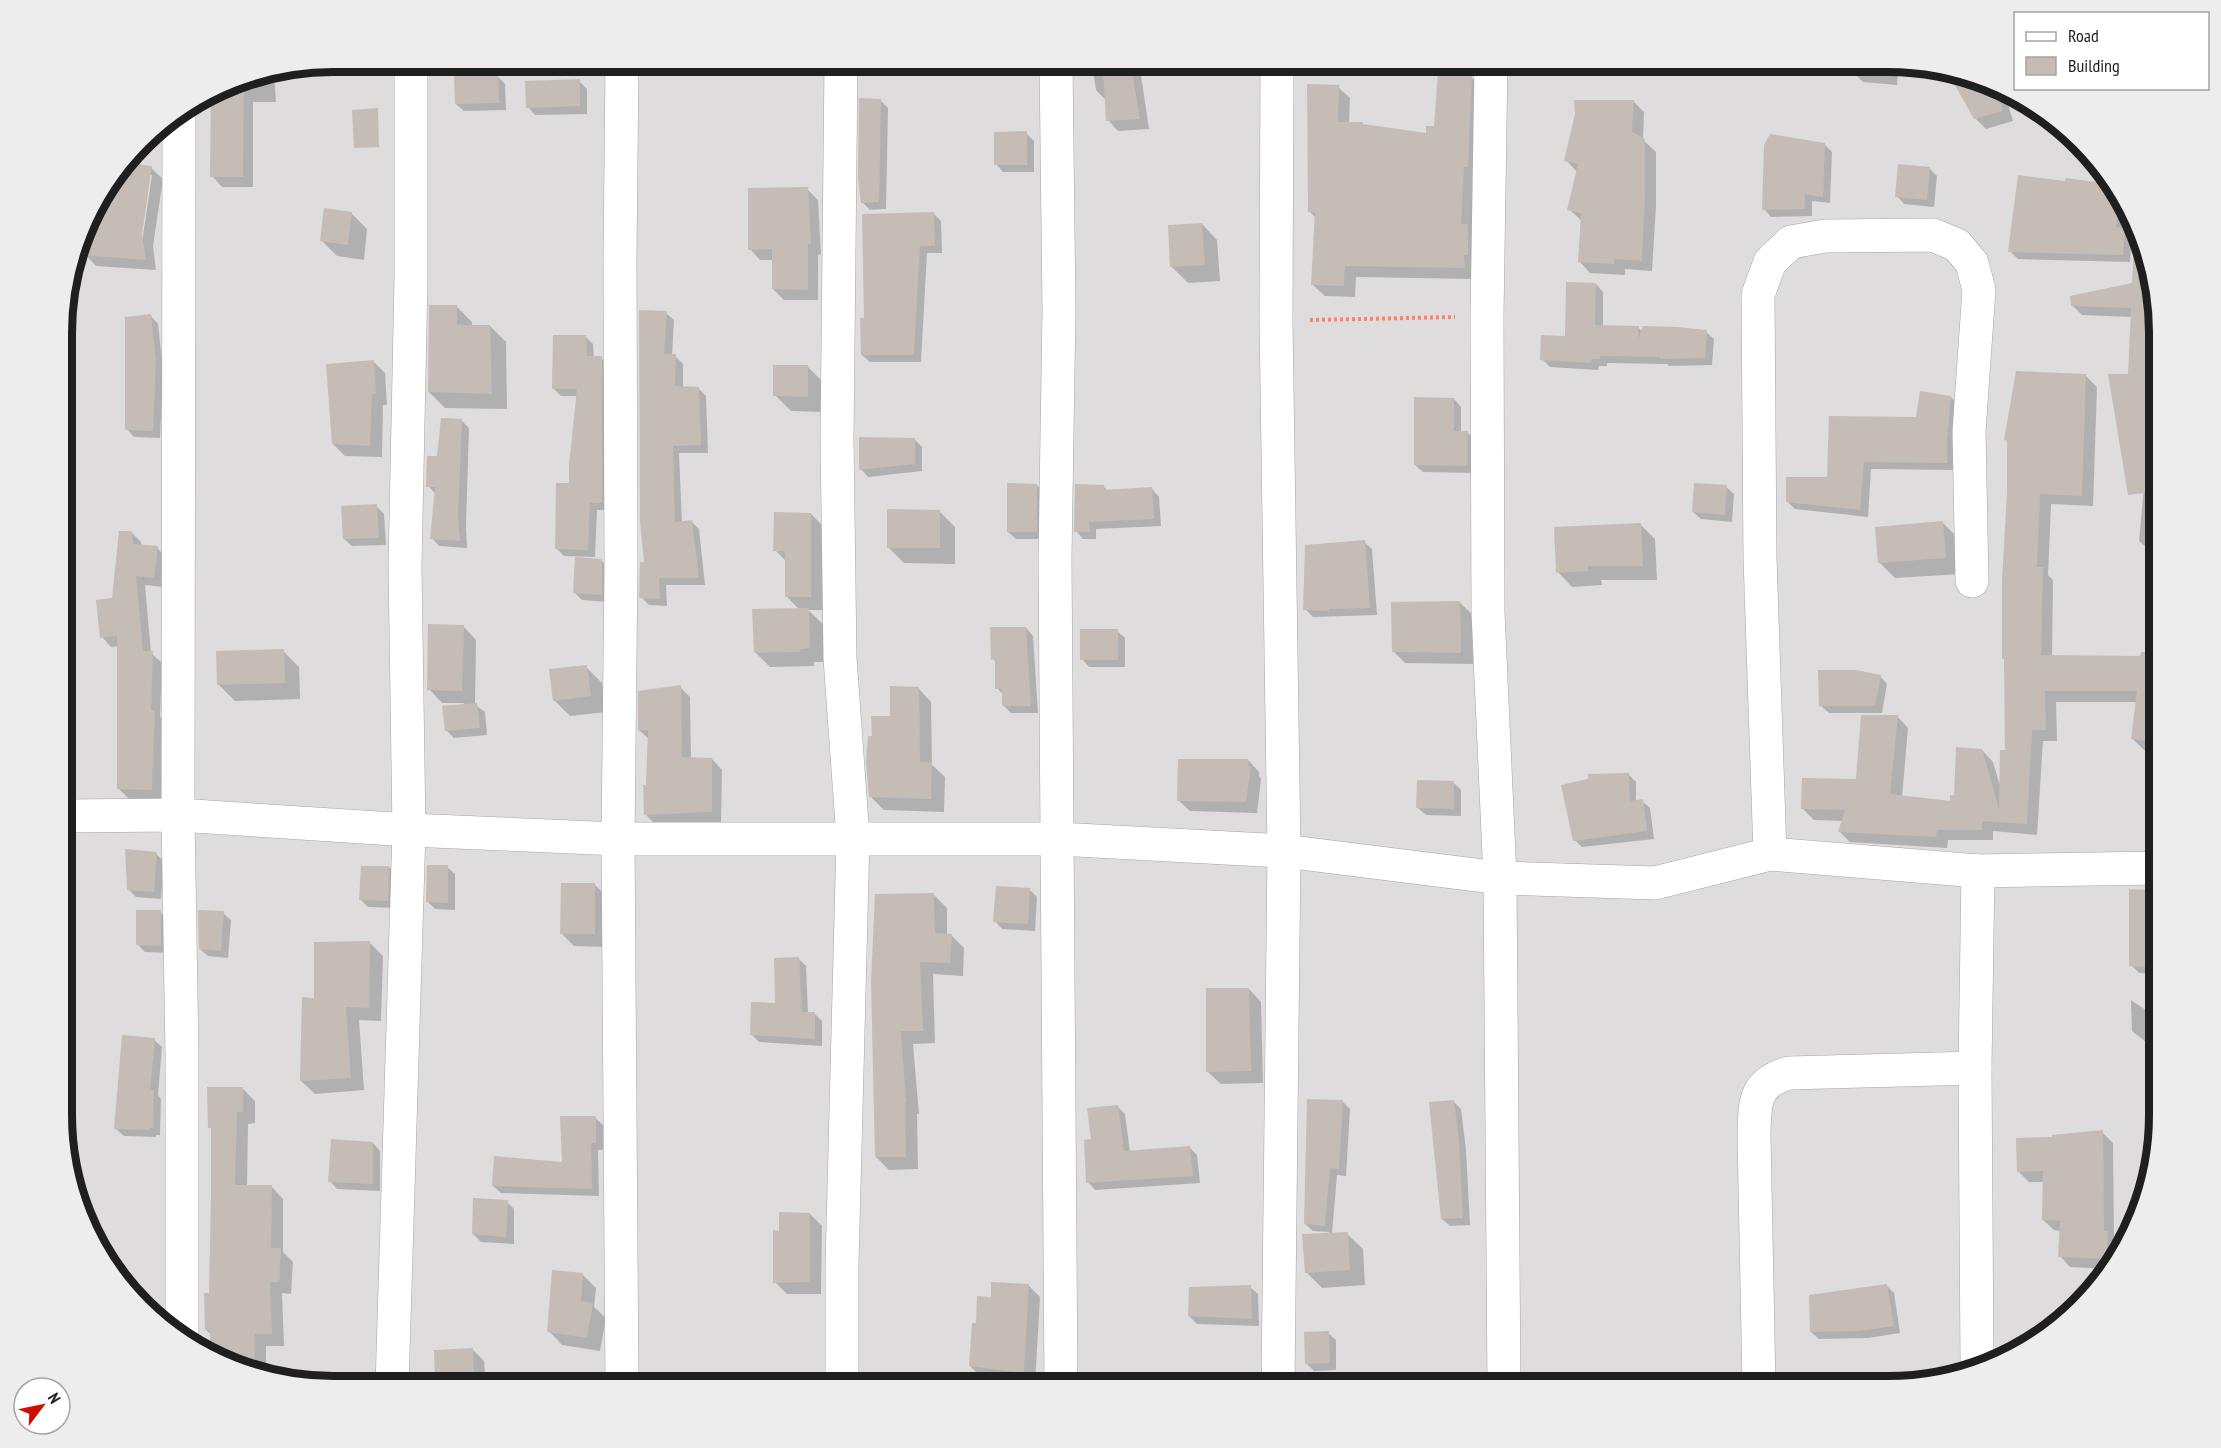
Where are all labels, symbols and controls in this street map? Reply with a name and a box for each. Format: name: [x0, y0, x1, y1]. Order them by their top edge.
legend: [2014, 12, 2209, 90]
text: Road: [2068, 24, 2099, 47]
text: Building: [2068, 54, 2120, 77]
north arrow: [12, 1376, 72, 1436]
text: N: [44, 1389, 65, 1407]

